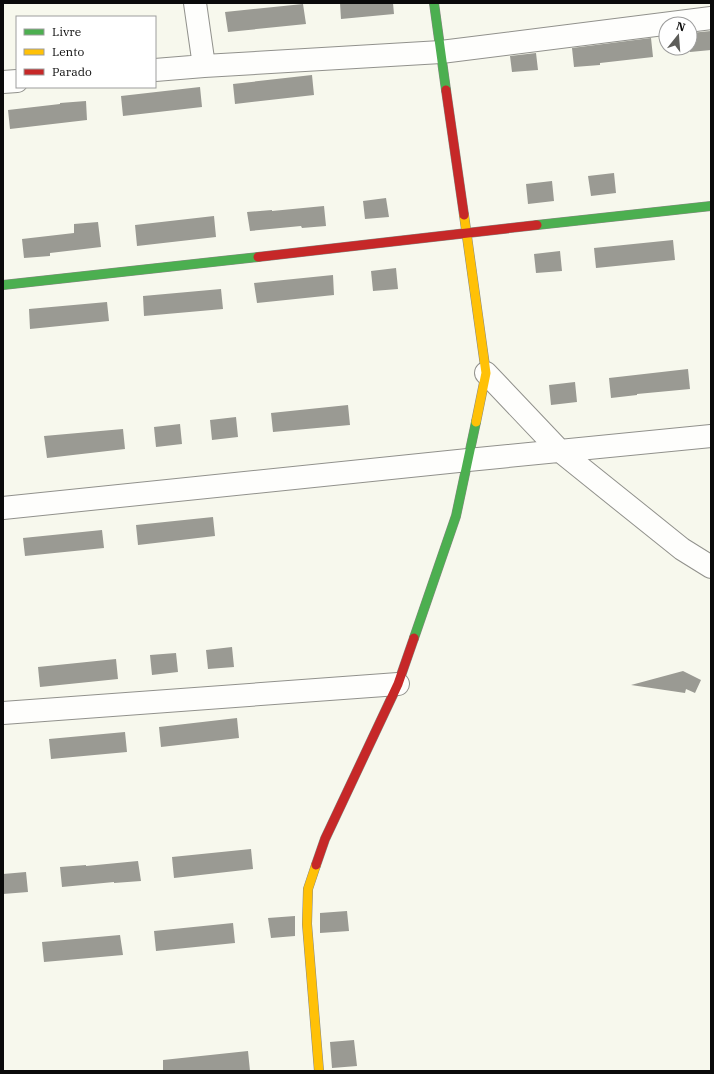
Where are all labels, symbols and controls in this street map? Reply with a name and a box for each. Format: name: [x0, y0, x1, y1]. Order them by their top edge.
legend: [16, 16, 156, 88]
north arrow: [658, 16, 698, 56]
text: N: [675, 18, 687, 34]
text: Livre: [52, 24, 81, 39]
text: Lento: [52, 44, 84, 59]
text: Parado: [52, 64, 92, 79]

